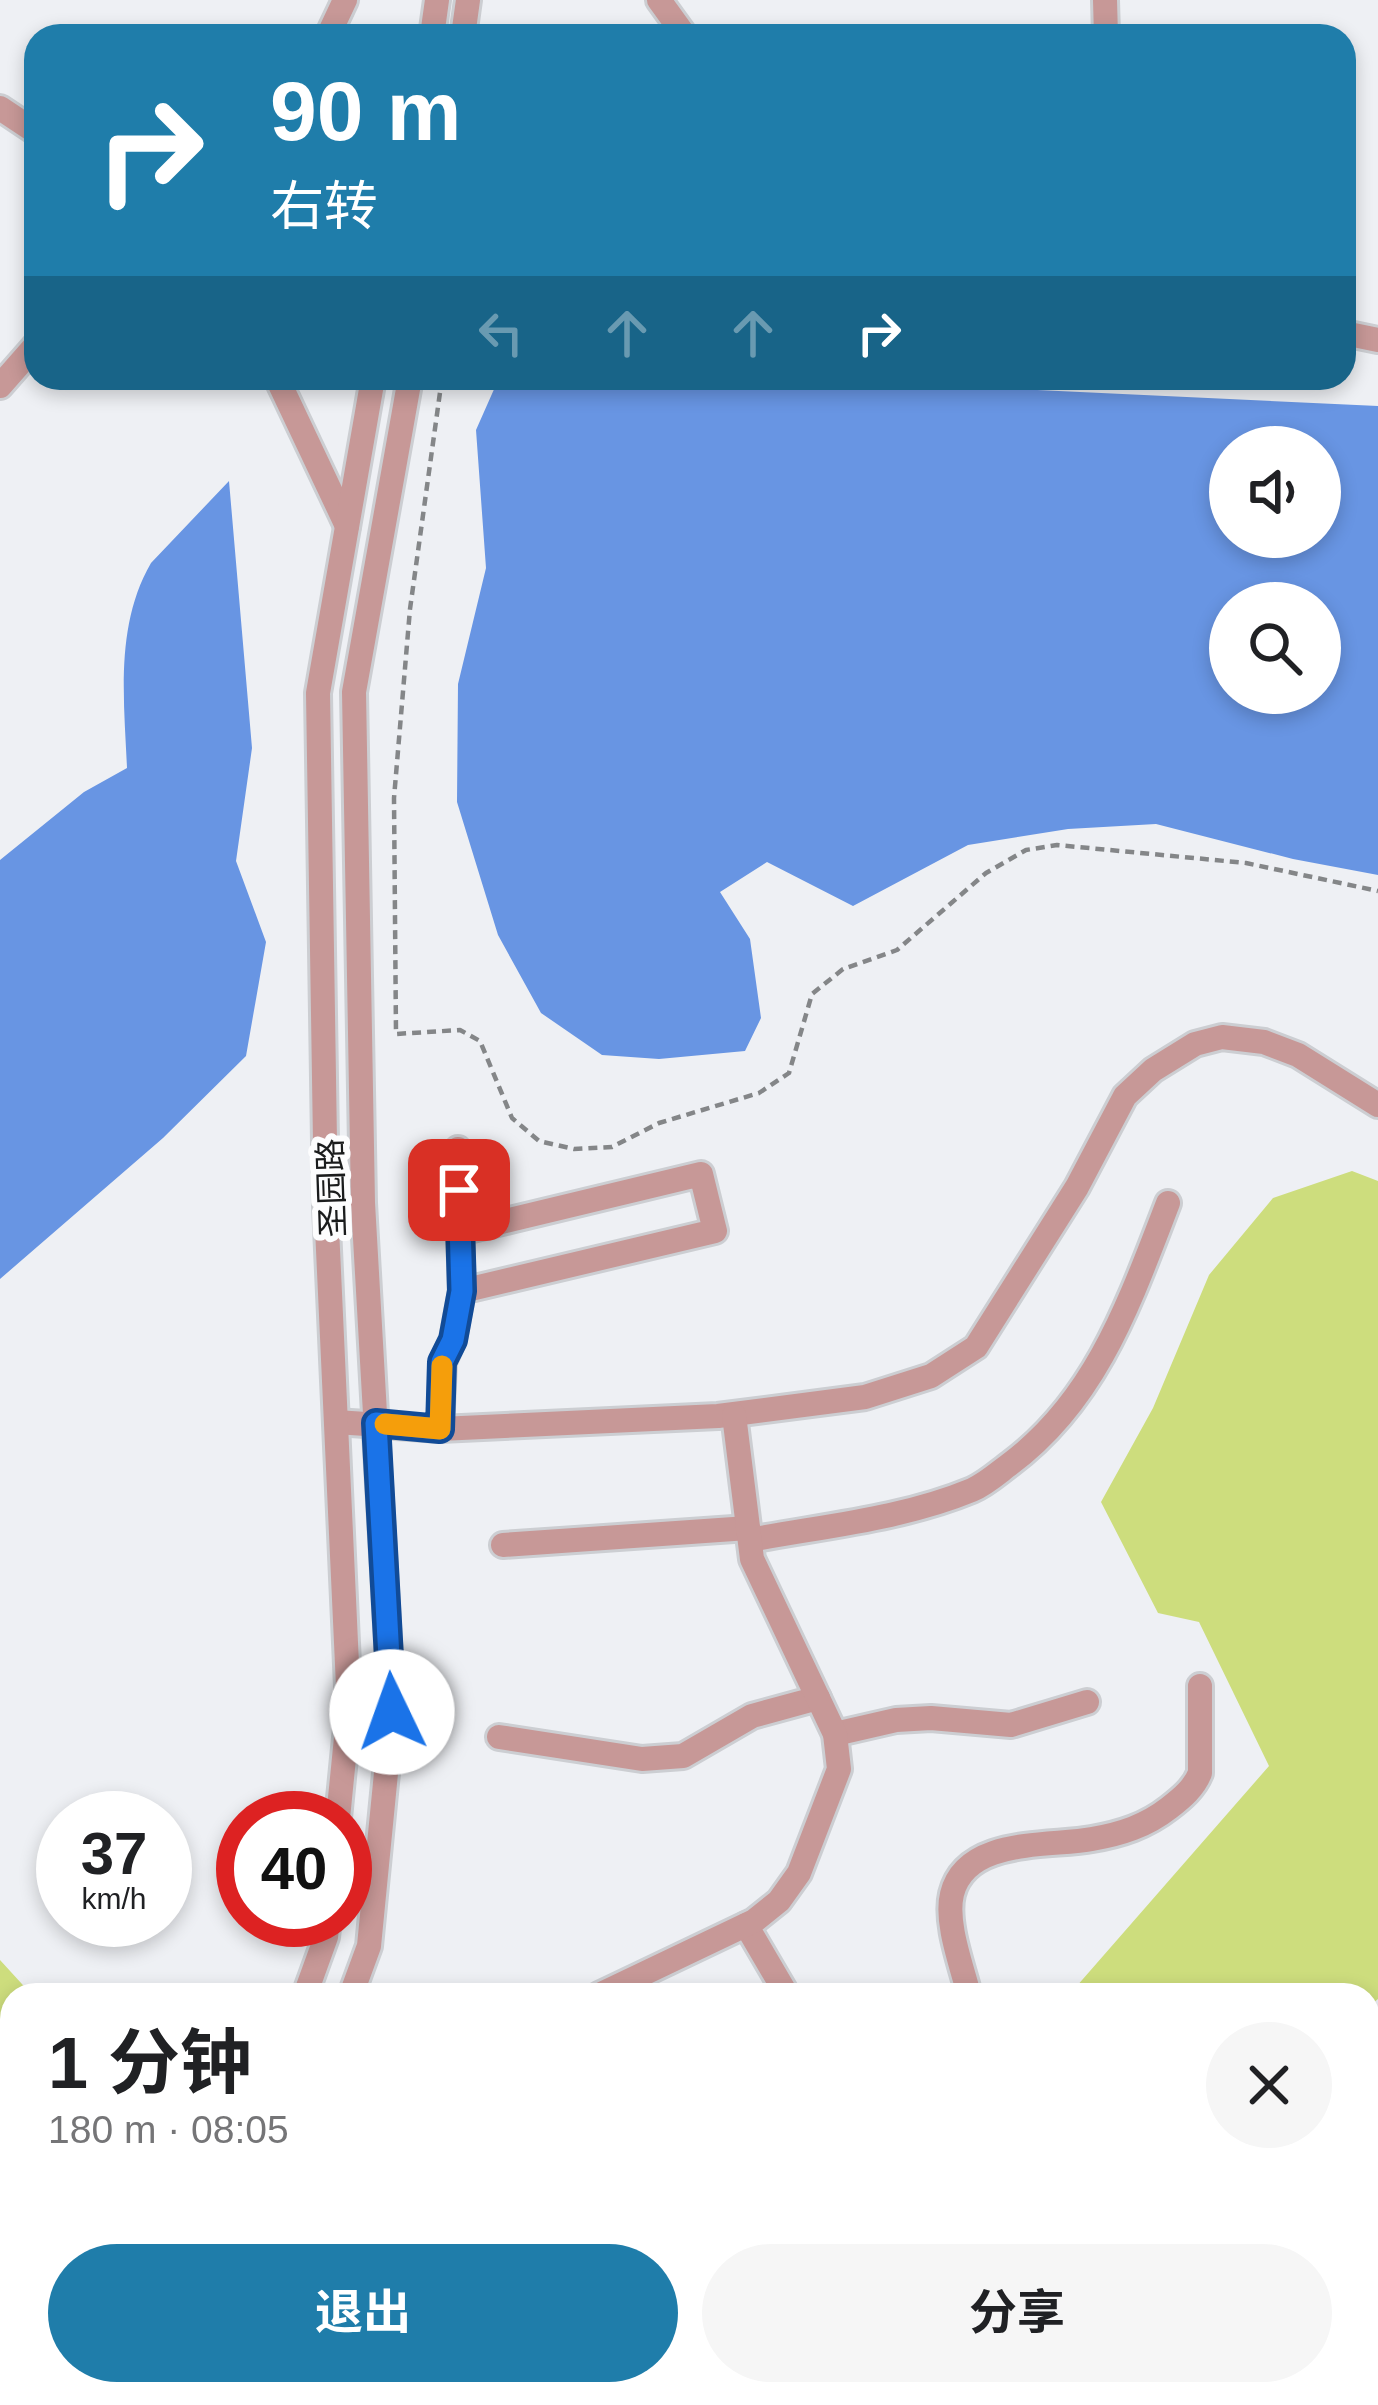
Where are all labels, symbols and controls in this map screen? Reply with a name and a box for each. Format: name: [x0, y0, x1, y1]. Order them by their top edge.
text: 90 m: [270, 64, 461, 158]
icon: right: [72, 72, 228, 228]
text: 右转: [270, 176, 378, 236]
icon: left: [468, 300, 534, 366]
icon: ahead: [594, 300, 660, 366]
icon: ahead: [720, 300, 786, 366]
icon: right: [846, 300, 912, 366]
map controls: [1209, 426, 1341, 714]
button: sound: [1209, 426, 1341, 558]
button: search: [1209, 582, 1341, 714]
street label: 圣园路: [311, 1138, 352, 1238]
pin: [408, 1139, 510, 1241]
icon: arrive: [426, 1157, 492, 1223]
position arrow: [329, 1649, 455, 1775]
speed limit sign: 40: [216, 1791, 372, 1947]
text: 37: [81, 1820, 147, 1887]
text: km/h: [81, 1882, 147, 1915]
button: close: [1206, 2022, 1332, 2148]
text: 1 分钟: [48, 2023, 252, 2103]
text: 180 m · 08:05: [48, 2108, 289, 2151]
button: 退出: [48, 2244, 678, 2382]
button: 分享: [702, 2244, 1332, 2382]

